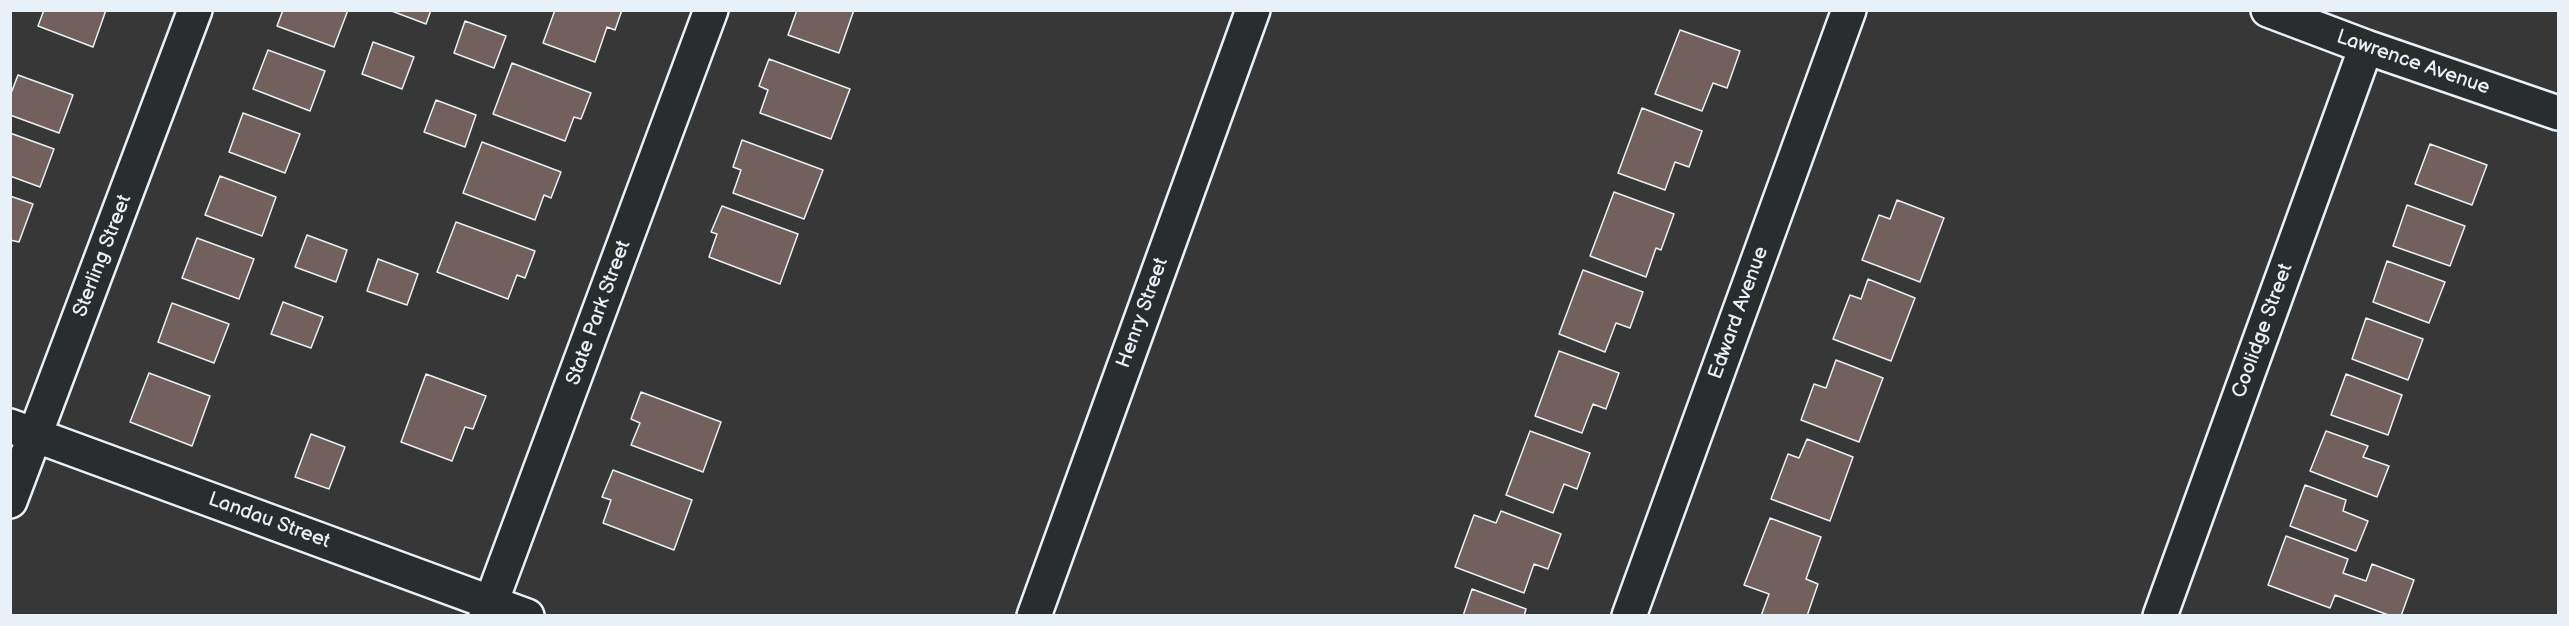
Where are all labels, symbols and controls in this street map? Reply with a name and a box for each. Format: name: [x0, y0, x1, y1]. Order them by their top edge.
street label: Lawrence Avenue: [2333, 26, 2493, 100]
street label: Sterling Street: [69, 191, 137, 321]
street label: State Park Street: [562, 237, 636, 389]
street label: Edward Avenue: [1704, 243, 1774, 383]
street label: Henry Street: [1112, 255, 1174, 371]
street label: Coolidge Street: [2228, 261, 2298, 401]
street label: Landau Street: [205, 488, 333, 554]

